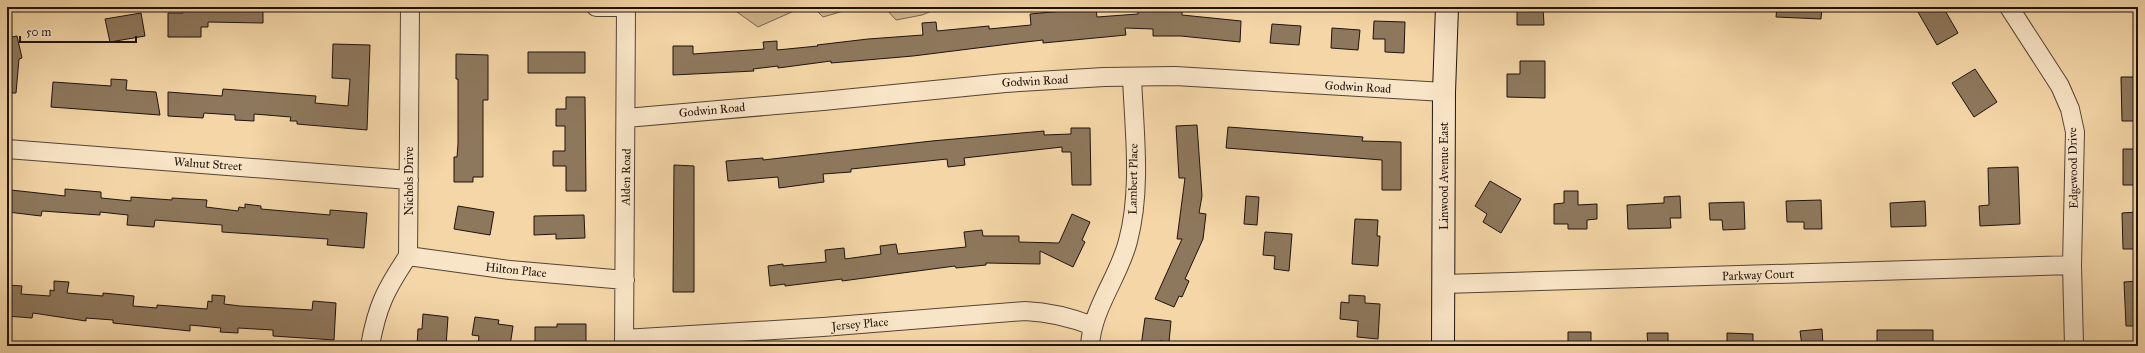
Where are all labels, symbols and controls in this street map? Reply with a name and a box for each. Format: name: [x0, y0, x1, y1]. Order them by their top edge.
scale bar: [20, 18, 136, 44]
text: 50 m: [26, 25, 51, 39]
street label: Godwin Road: [1001, 72, 1069, 90]
street label: Godwin Road: [1324, 78, 1392, 96]
street label: Godwin Road: [678, 100, 746, 120]
street label: Linwood Avenue East: [1437, 121, 1451, 230]
street label: Edgewood Drive: [2065, 127, 2082, 209]
street label: Lambert Place: [1125, 143, 1141, 215]
street label: Nichols Drive: [402, 146, 416, 216]
street label: Alden Road: [618, 148, 633, 207]
street label: Walnut Street: [173, 155, 243, 173]
street label: Hilton Place: [485, 260, 547, 280]
street label: Parkway Court: [1722, 267, 1795, 283]
street label: Jersey Place: [829, 315, 889, 335]

